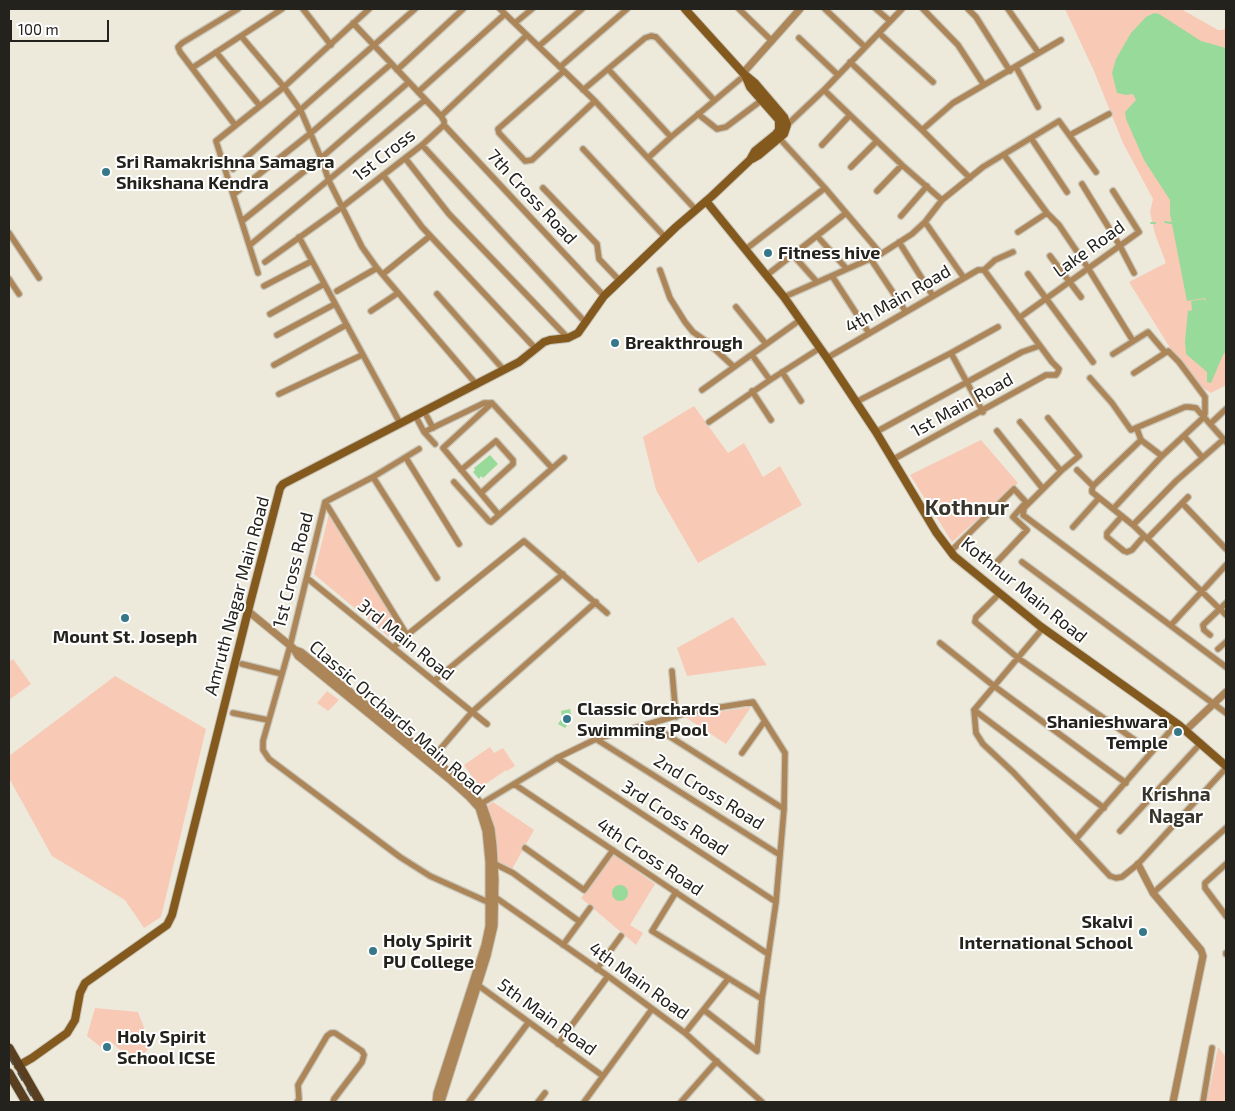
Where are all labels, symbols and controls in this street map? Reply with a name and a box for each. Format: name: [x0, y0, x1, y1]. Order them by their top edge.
scale bar: [12, 10, 111, 42]
text: 100 m: [18, 20, 59, 38]
street label: 1st Cross: [349, 124, 419, 186]
street label: 7th Cross Road: [483, 145, 581, 249]
place label: Sri Ramakrishna Samagra Shikshana Kendra: [116, 151, 334, 193]
marker: Sri Ramakrishna Samagra Shikshana Kendra: [100, 166, 112, 178]
street label: Lake Road: [1049, 216, 1129, 282]
place label: Fitness hive: [778, 242, 880, 264]
marker: Fitness hive: [762, 247, 774, 259]
street label: 4th Main Road: [841, 260, 955, 338]
place label: Breakthrough: [625, 332, 743, 354]
marker: Breakthrough: [609, 337, 621, 349]
street label: 1st Main Road: [907, 368, 1017, 442]
street label: Amruth Nagar Main Road: [200, 494, 274, 698]
district label: Kothnur: [925, 495, 1009, 521]
street label: 1st Cross Road: [268, 510, 318, 630]
street label: Kothnur Main Road: [957, 533, 1091, 647]
street label: 3rd Main Road: [354, 595, 458, 685]
marker: Mount St. Joseph: [119, 612, 131, 624]
place label: Mount St. Joseph: [53, 626, 197, 648]
street label: Classic Orchards Main Road: [305, 636, 489, 800]
place label: Classic Orchards Swimming Pool: [577, 698, 719, 741]
place label: Shanieshwara Temple: [1047, 711, 1168, 754]
marker: Classic Orchards Swimming Pool: [561, 713, 573, 725]
marker: Shanieshwara Temple: [1172, 726, 1184, 738]
street label: 2nd Cross Road: [650, 749, 768, 835]
street label: 3rd Cross Road: [618, 776, 732, 860]
district label: Krishna Nagar: [1141, 784, 1211, 828]
street label: 4th Cross Road: [593, 813, 707, 901]
place label: Skalvi International School: [959, 911, 1133, 954]
marker: Skalvi International School: [1137, 926, 1149, 938]
place label: Holy Spirit PU College: [383, 930, 474, 972]
street label: 4th Main Road: [585, 937, 693, 1025]
marker: Holy Spirit PU College: [367, 945, 379, 957]
street label: 5th Main Road: [493, 974, 601, 1060]
place label: Holy Spirit School ICSE: [117, 1026, 215, 1068]
marker: Holy Spirit School ICSE: [101, 1041, 113, 1053]

